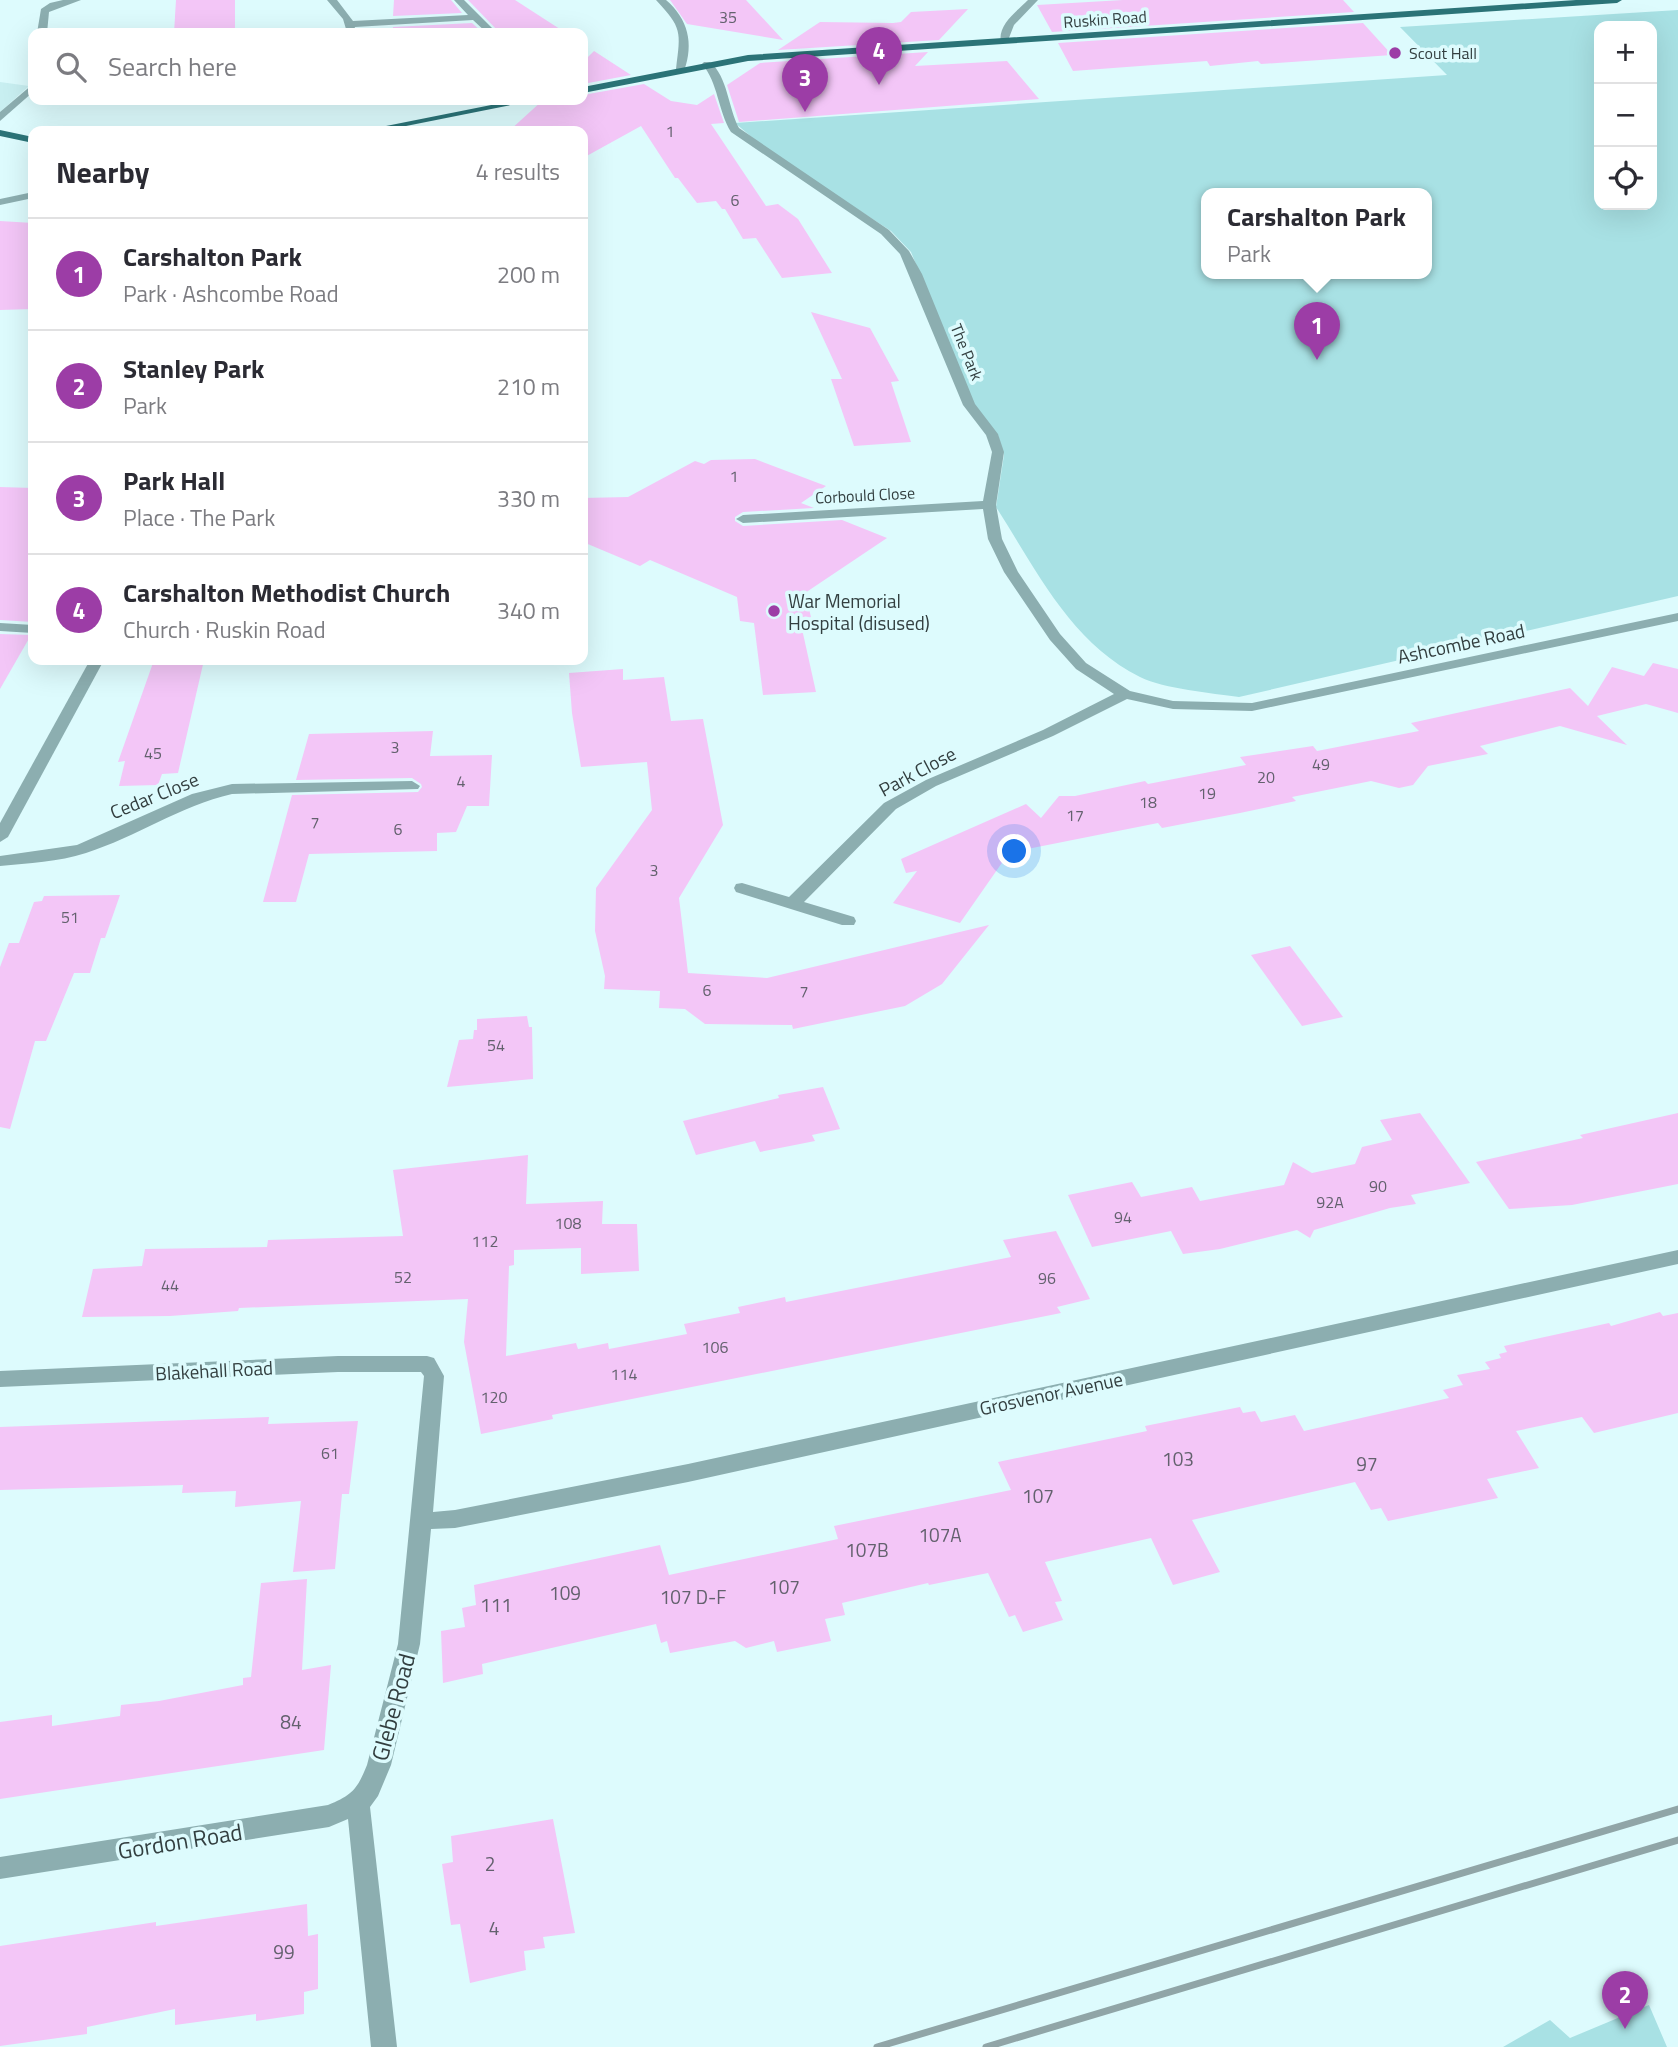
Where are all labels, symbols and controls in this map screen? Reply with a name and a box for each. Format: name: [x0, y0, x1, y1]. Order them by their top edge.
street label: Ruskin Road: [1062, 4, 1148, 34]
house number: 35: [719, 5, 737, 29]
map controls: [1594, 21, 1657, 210]
button: +: [1594, 21, 1657, 84]
pin: 4: [856, 27, 902, 85]
search box: [28, 28, 588, 105]
place label: Scout Hall: [1409, 41, 1477, 65]
marker: Scout Hall: [1387, 45, 1403, 61]
text: Search here: [108, 47, 237, 86]
icon: search: [52, 48, 90, 86]
pin: 3: [782, 54, 828, 112]
button: −: [1594, 84, 1657, 147]
house number: 1: [666, 119, 674, 143]
button: locate: [1594, 147, 1657, 210]
text: Nearby: [56, 149, 149, 195]
text: 4 results: [476, 154, 560, 189]
house number: 6: [731, 188, 740, 212]
popup: [1201, 188, 1432, 279]
text: Carshalton Park: [1227, 197, 1406, 236]
text: Park: [1227, 236, 1271, 271]
text: Carshalton Park: [123, 237, 302, 276]
text: 1: [73, 257, 85, 292]
text: 200 m: [497, 257, 560, 292]
text: Park · Ashcombe Road: [123, 276, 339, 311]
pin: 1: [1294, 302, 1340, 360]
street label: The Park: [945, 320, 989, 384]
text: Stanley Park: [123, 349, 264, 388]
text: 2: [73, 369, 85, 404]
text: 210 m: [497, 369, 560, 404]
text: Park: [123, 388, 167, 423]
text: Park Hall: [123, 461, 225, 500]
house number: 1: [730, 464, 738, 488]
street label: Corbould Close: [814, 480, 916, 510]
text: 3: [73, 481, 85, 516]
text: 330 m: [497, 481, 560, 516]
text: Place · The Park: [123, 500, 275, 535]
text: Carshalton Methodist Church: [123, 573, 450, 612]
place label: War Memorial Hospital (disused): [788, 586, 930, 637]
text: 4: [73, 593, 85, 628]
text: 340 m: [497, 593, 560, 628]
marker: War Memorial Hospital (disused): [766, 603, 782, 619]
text: Church · Ruskin Road: [123, 612, 326, 647]
street label: Ashcombe Road: [1395, 615, 1527, 671]
house number: 3: [391, 735, 399, 759]
street label: Park Close: [873, 739, 961, 803]
house number: 45: [144, 741, 162, 765]
house number: 49: [1312, 752, 1330, 776]
street label: Cedar Close: [105, 764, 203, 826]
house number: 20: [1257, 765, 1275, 789]
house number: 4: [457, 769, 466, 793]
house number: 19: [1198, 781, 1216, 805]
house number: 18: [1139, 790, 1157, 814]
house number: 17: [1066, 803, 1084, 827]
house number: 7: [311, 810, 319, 834]
house number: 6: [394, 817, 403, 841]
your location: [997, 834, 1031, 868]
house number: 3: [650, 858, 658, 882]
house number: 51: [61, 905, 79, 929]
house number: 6: [703, 978, 712, 1002]
house number: 7: [800, 979, 808, 1003]
house number: 54: [487, 1033, 505, 1057]
house number: 90: [1369, 1174, 1387, 1198]
house number: 92A: [1316, 1190, 1344, 1214]
house number: 94: [1114, 1205, 1132, 1229]
house number: 108: [555, 1211, 581, 1235]
house number: 112: [472, 1229, 498, 1253]
house number: 52: [394, 1265, 412, 1289]
house number: 96: [1038, 1266, 1056, 1290]
house number: 44: [161, 1273, 179, 1297]
house number: 106: [702, 1335, 728, 1359]
street label: Blakehall Road: [154, 1352, 274, 1388]
house number: 114: [611, 1362, 637, 1386]
street label: Grosvenor Avenue: [977, 1364, 1125, 1422]
house number: 120: [481, 1385, 507, 1409]
house number: 61: [321, 1441, 339, 1465]
house number: 103: [1162, 1444, 1194, 1473]
house number: 97: [1356, 1449, 1378, 1478]
house number: 107: [1022, 1481, 1054, 1510]
house number: 107A: [918, 1520, 962, 1549]
house number: 107B: [845, 1535, 889, 1564]
house number: 107: [768, 1572, 800, 1601]
house number: 109: [549, 1578, 581, 1607]
house number: 107 D-F: [660, 1582, 726, 1611]
house number: 111: [480, 1590, 512, 1619]
street label: Glebe Road: [362, 1650, 424, 1764]
house number: 84: [280, 1707, 302, 1736]
street label: Gordon Road: [115, 1814, 245, 1868]
house number: 2: [485, 1849, 495, 1878]
house number: 4: [489, 1913, 499, 1942]
house number: 99: [273, 1937, 295, 1966]
pin: 2: [1602, 1971, 1648, 2029]

